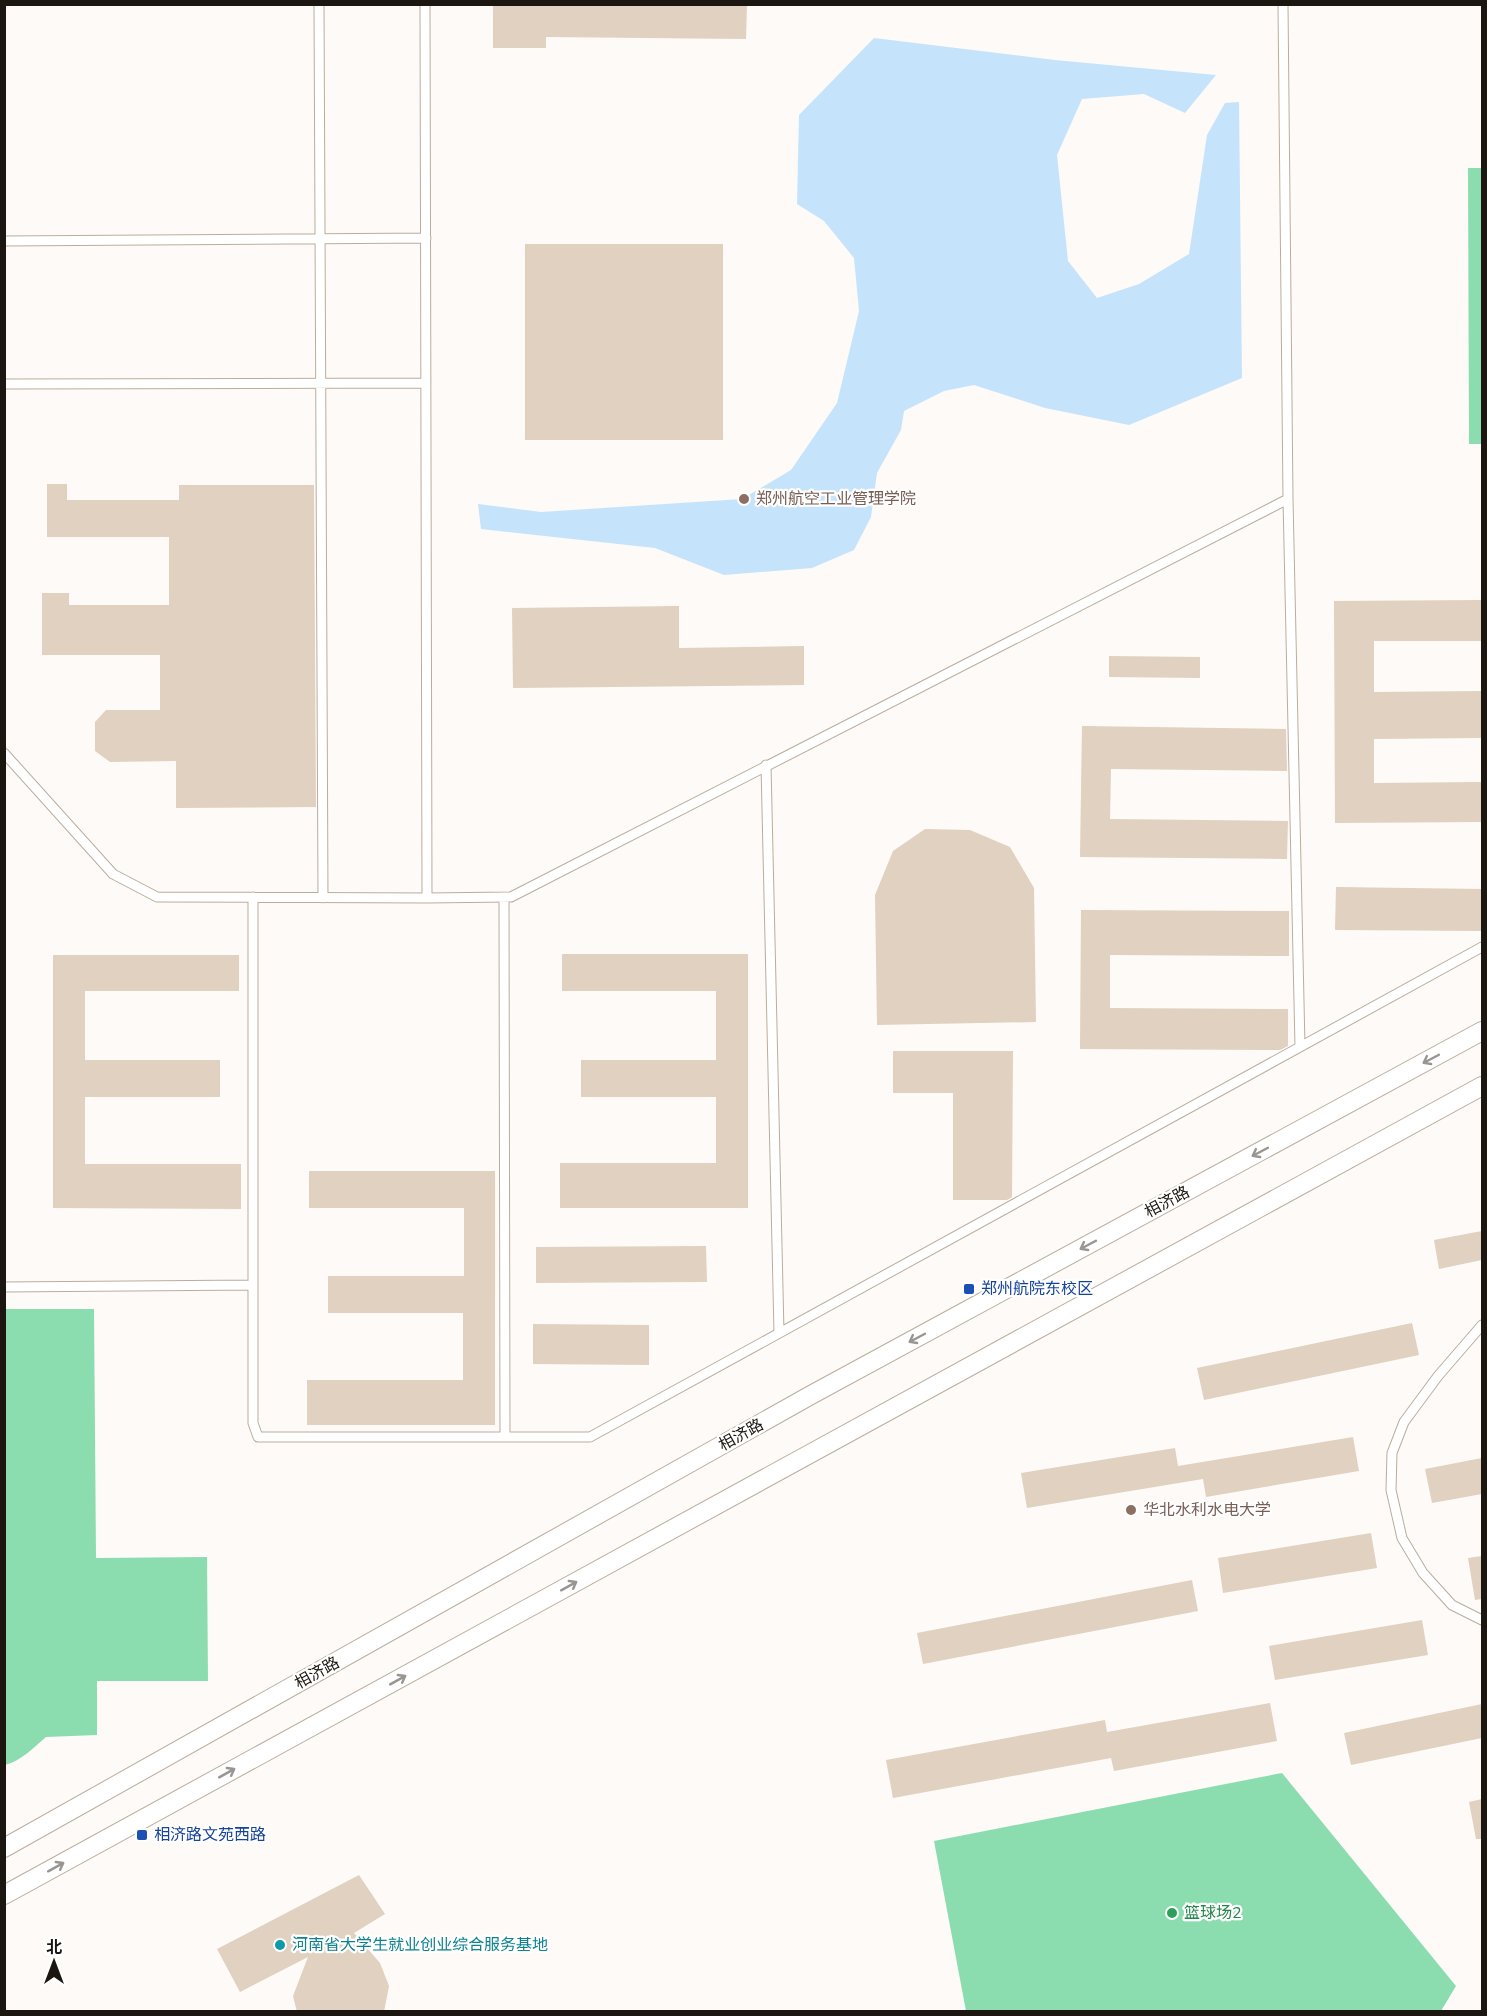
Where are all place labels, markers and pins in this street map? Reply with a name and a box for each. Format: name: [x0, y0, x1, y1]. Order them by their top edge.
place label: 郑州航空工业管理学院: [756, 488, 916, 510]
marker: 郑州航空工业管理学院: [737, 492, 751, 506]
place label: 郑州航院东校区: [981, 1278, 1093, 1300]
marker: 郑州航院东校区: [962, 1282, 976, 1296]
place label: 华北水利水电大学: [1143, 1499, 1271, 1521]
marker: 华北水利水电大学: [1124, 1503, 1138, 1517]
place label: 相济路文苑西路: [154, 1824, 266, 1846]
marker: 相济路文苑西路: [135, 1828, 149, 1842]
place label: 篮球场2: [1184, 1902, 1242, 1924]
marker: 篮球场2: [1165, 1906, 1179, 1920]
place label: 河南省大学生就业创业综合服务基地: [292, 1934, 548, 1956]
marker: 河南省大学生就业创业综合服务基地: [273, 1938, 287, 1952]

